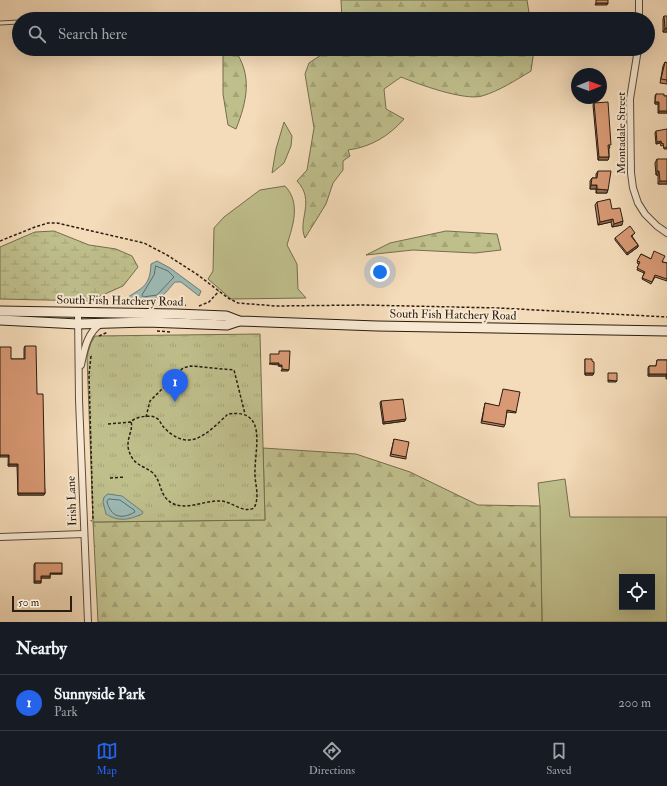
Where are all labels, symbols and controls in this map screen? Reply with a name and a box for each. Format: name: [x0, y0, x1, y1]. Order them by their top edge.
search box: [12, 12, 655, 56]
icon: search: [26, 23, 48, 45]
text: Search here: [58, 25, 127, 44]
north arrow: [571, 68, 607, 104]
street label: Montadale Street: [614, 92, 629, 174]
your location: [370, 262, 390, 282]
street label: South Fish Hatchery Road: [56, 292, 184, 310]
street label: South Fish Hatchery Road: [389, 306, 517, 324]
pin: 1: [162, 369, 188, 402]
street label: Irish Lane: [64, 476, 80, 526]
map controls: [619, 574, 655, 610]
button: locate: [619, 574, 655, 610]
scale bar: [12, 594, 72, 613]
text: 50 m: [18, 596, 39, 609]
text: Nearby: [16, 638, 67, 659]
text: Sunnyside Park: [54, 685, 145, 704]
text: 1: [27, 695, 31, 711]
text: 200 m: [618, 695, 651, 711]
text: Park: [54, 704, 78, 720]
tab: Map: [96, 740, 118, 777]
tab: Directions: [309, 740, 355, 777]
tab: Saved: [546, 740, 571, 777]

